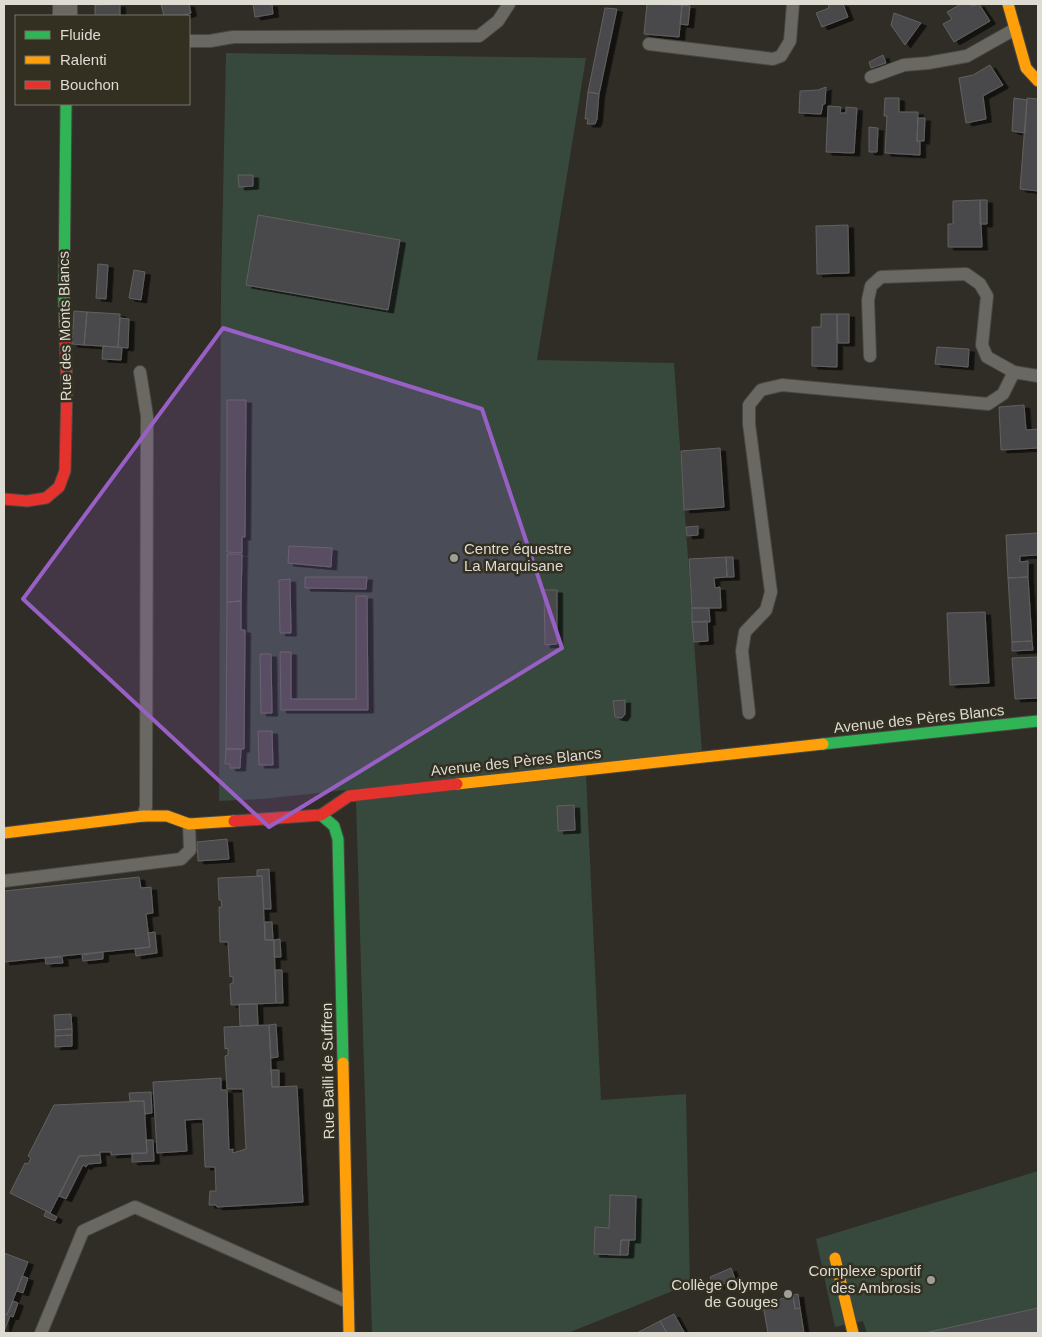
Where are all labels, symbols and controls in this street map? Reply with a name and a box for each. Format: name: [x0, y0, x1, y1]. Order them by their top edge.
legend: [15, 15, 190, 105]
text: Fluide: [60, 26, 101, 43]
text: Ralenti: [60, 51, 107, 68]
text: Bouchon: [60, 76, 119, 93]
street label: Rue des Monts Blancs: [55, 251, 74, 401]
place label: Centre équestre La Marquisane: [464, 540, 572, 574]
marker: Centre équestre La Marquisane: [448, 552, 460, 564]
street label: Avenue des Pères Blancs: [833, 701, 1005, 736]
street label: Avenue des Pères Blancs: [430, 744, 602, 779]
street label: Rue Bailli de Suffren: [318, 1003, 337, 1139]
place label: Complexe sportif des Ambrosis: [808, 1262, 922, 1296]
marker: Complexe sportif des Ambrosis: [925, 1274, 937, 1286]
place label: Collège Olympe de Gouges: [671, 1276, 778, 1310]
marker: Collège Olympe de Gouges: [782, 1288, 794, 1300]

